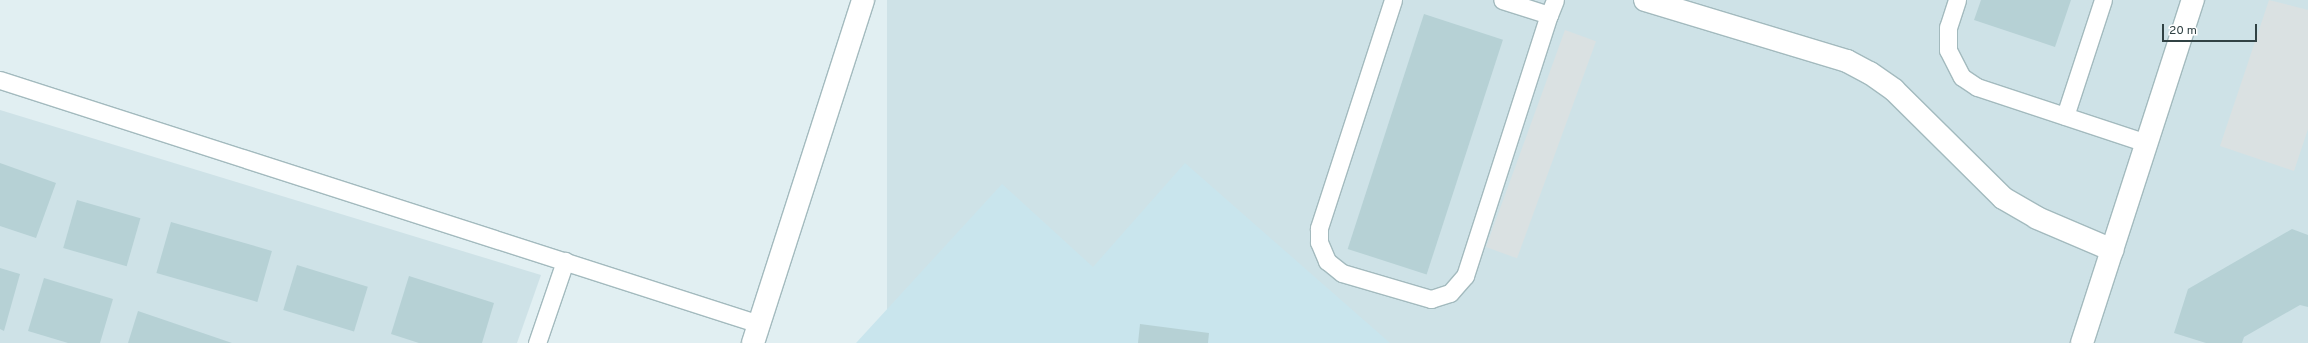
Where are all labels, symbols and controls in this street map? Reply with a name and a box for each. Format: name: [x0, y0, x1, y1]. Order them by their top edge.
scale bar: [2164, 16, 2259, 42]
text: 20 m: [2169, 23, 2197, 39]

